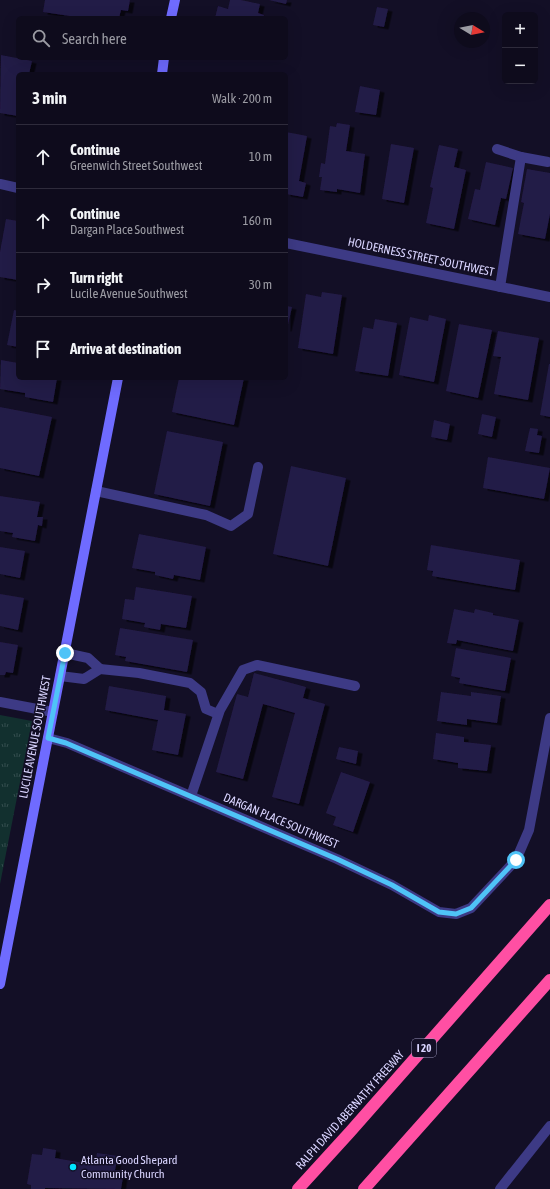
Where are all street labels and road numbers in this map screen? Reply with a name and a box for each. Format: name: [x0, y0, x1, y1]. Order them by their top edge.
street label: HOLDERNESS STREET SOUTHWEST: [347, 235, 496, 280]
street label: LUCILE AVENUE SOUTHWEST: [16, 674, 54, 800]
street label: DARGAN PLACE SOUTHWEST: [221, 790, 341, 852]
road number: I 20: [412, 1039, 436, 1057]
street label: RALPH DAVID ABERNATHY FREEWAY: [293, 1047, 408, 1172]

